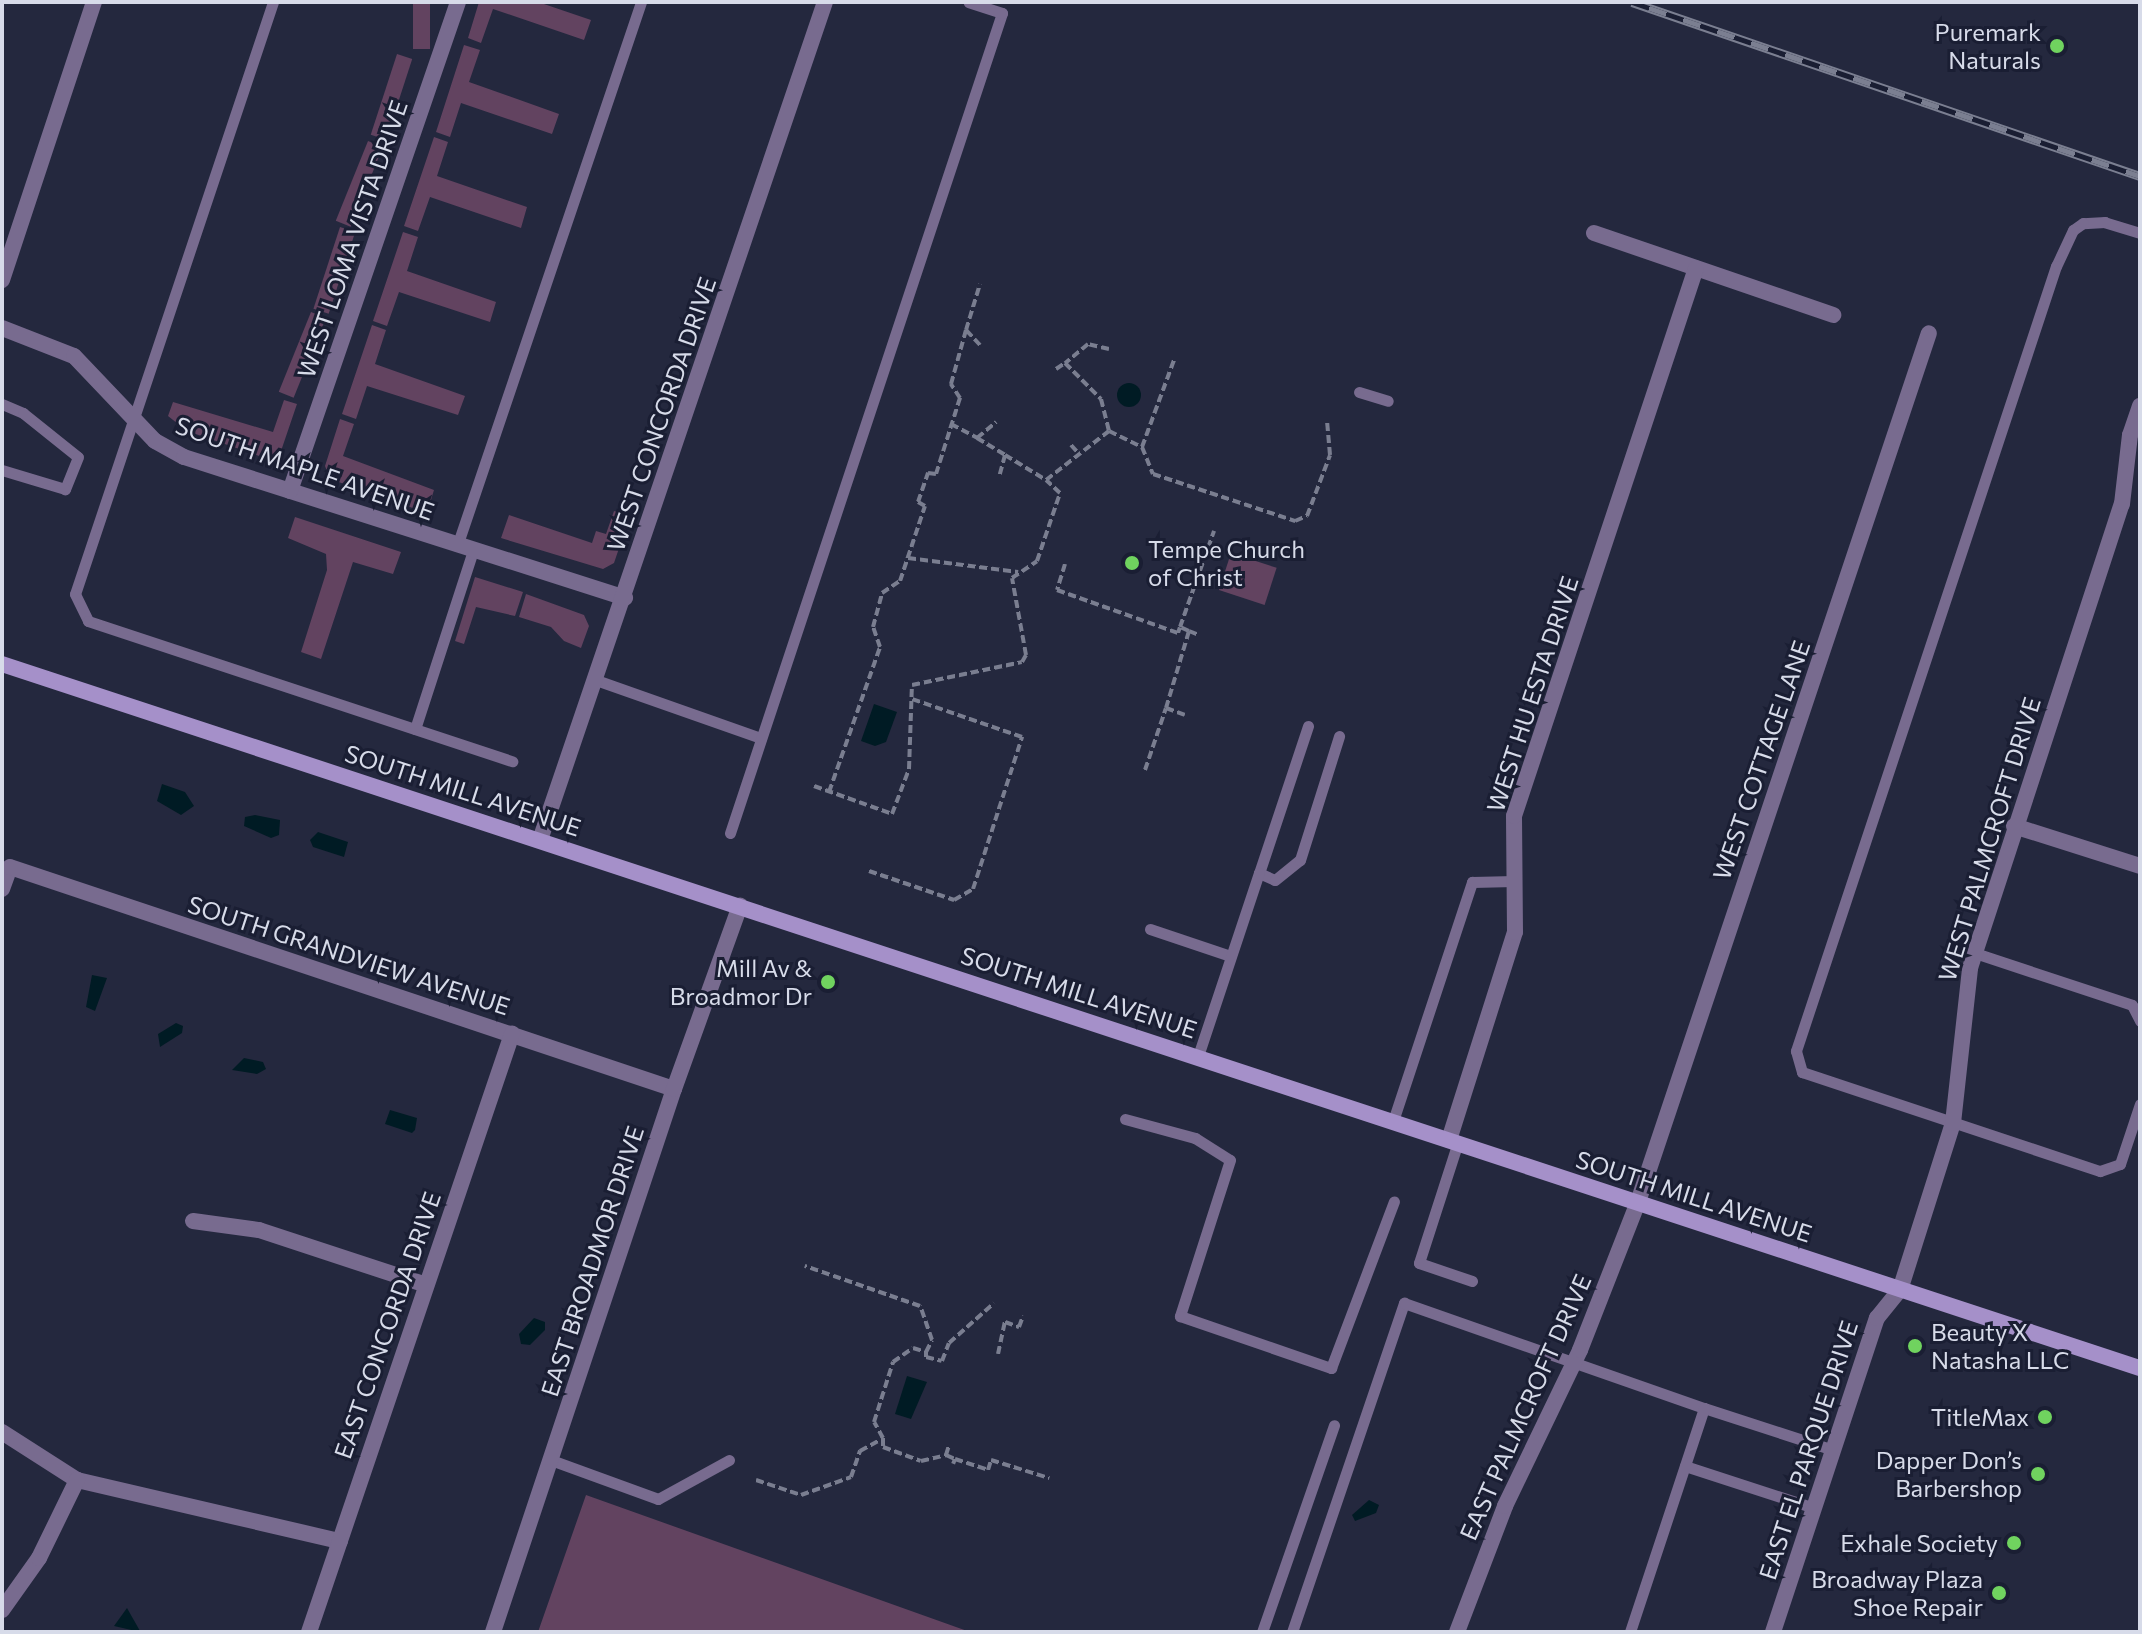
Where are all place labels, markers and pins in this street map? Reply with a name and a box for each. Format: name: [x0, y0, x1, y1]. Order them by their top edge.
place label: Puremark Naturals: [1935, 18, 2041, 74]
marker: Puremark Naturals: [2048, 37, 2066, 55]
place label: Tempe Church of Christ: [1148, 535, 1305, 591]
marker: Tempe Church of Christ: [1123, 554, 1141, 572]
place label: Mill Av & Broadmor Dr: [670, 954, 812, 1010]
marker: Mill Av & Broadmor Dr: [819, 973, 837, 991]
place label: Beauty X Natasha LLC: [1931, 1318, 2069, 1374]
marker: Beauty X Natasha LLC: [1906, 1337, 1924, 1355]
place label: TitleMax: [1931, 1403, 2029, 1431]
marker: TitleMax: [2036, 1408, 2054, 1426]
place label: Dapper Don’s Barbershop: [1876, 1446, 2022, 1502]
marker: Dapper Don’s Barbershop: [2029, 1465, 2047, 1483]
place label: Exhale Society: [1840, 1529, 1998, 1557]
marker: Exhale Society: [2005, 1534, 2023, 1552]
place label: Broadway Plaza Shoe Repair: [1811, 1565, 1983, 1621]
marker: Broadway Plaza Shoe Repair: [1990, 1584, 2008, 1602]

